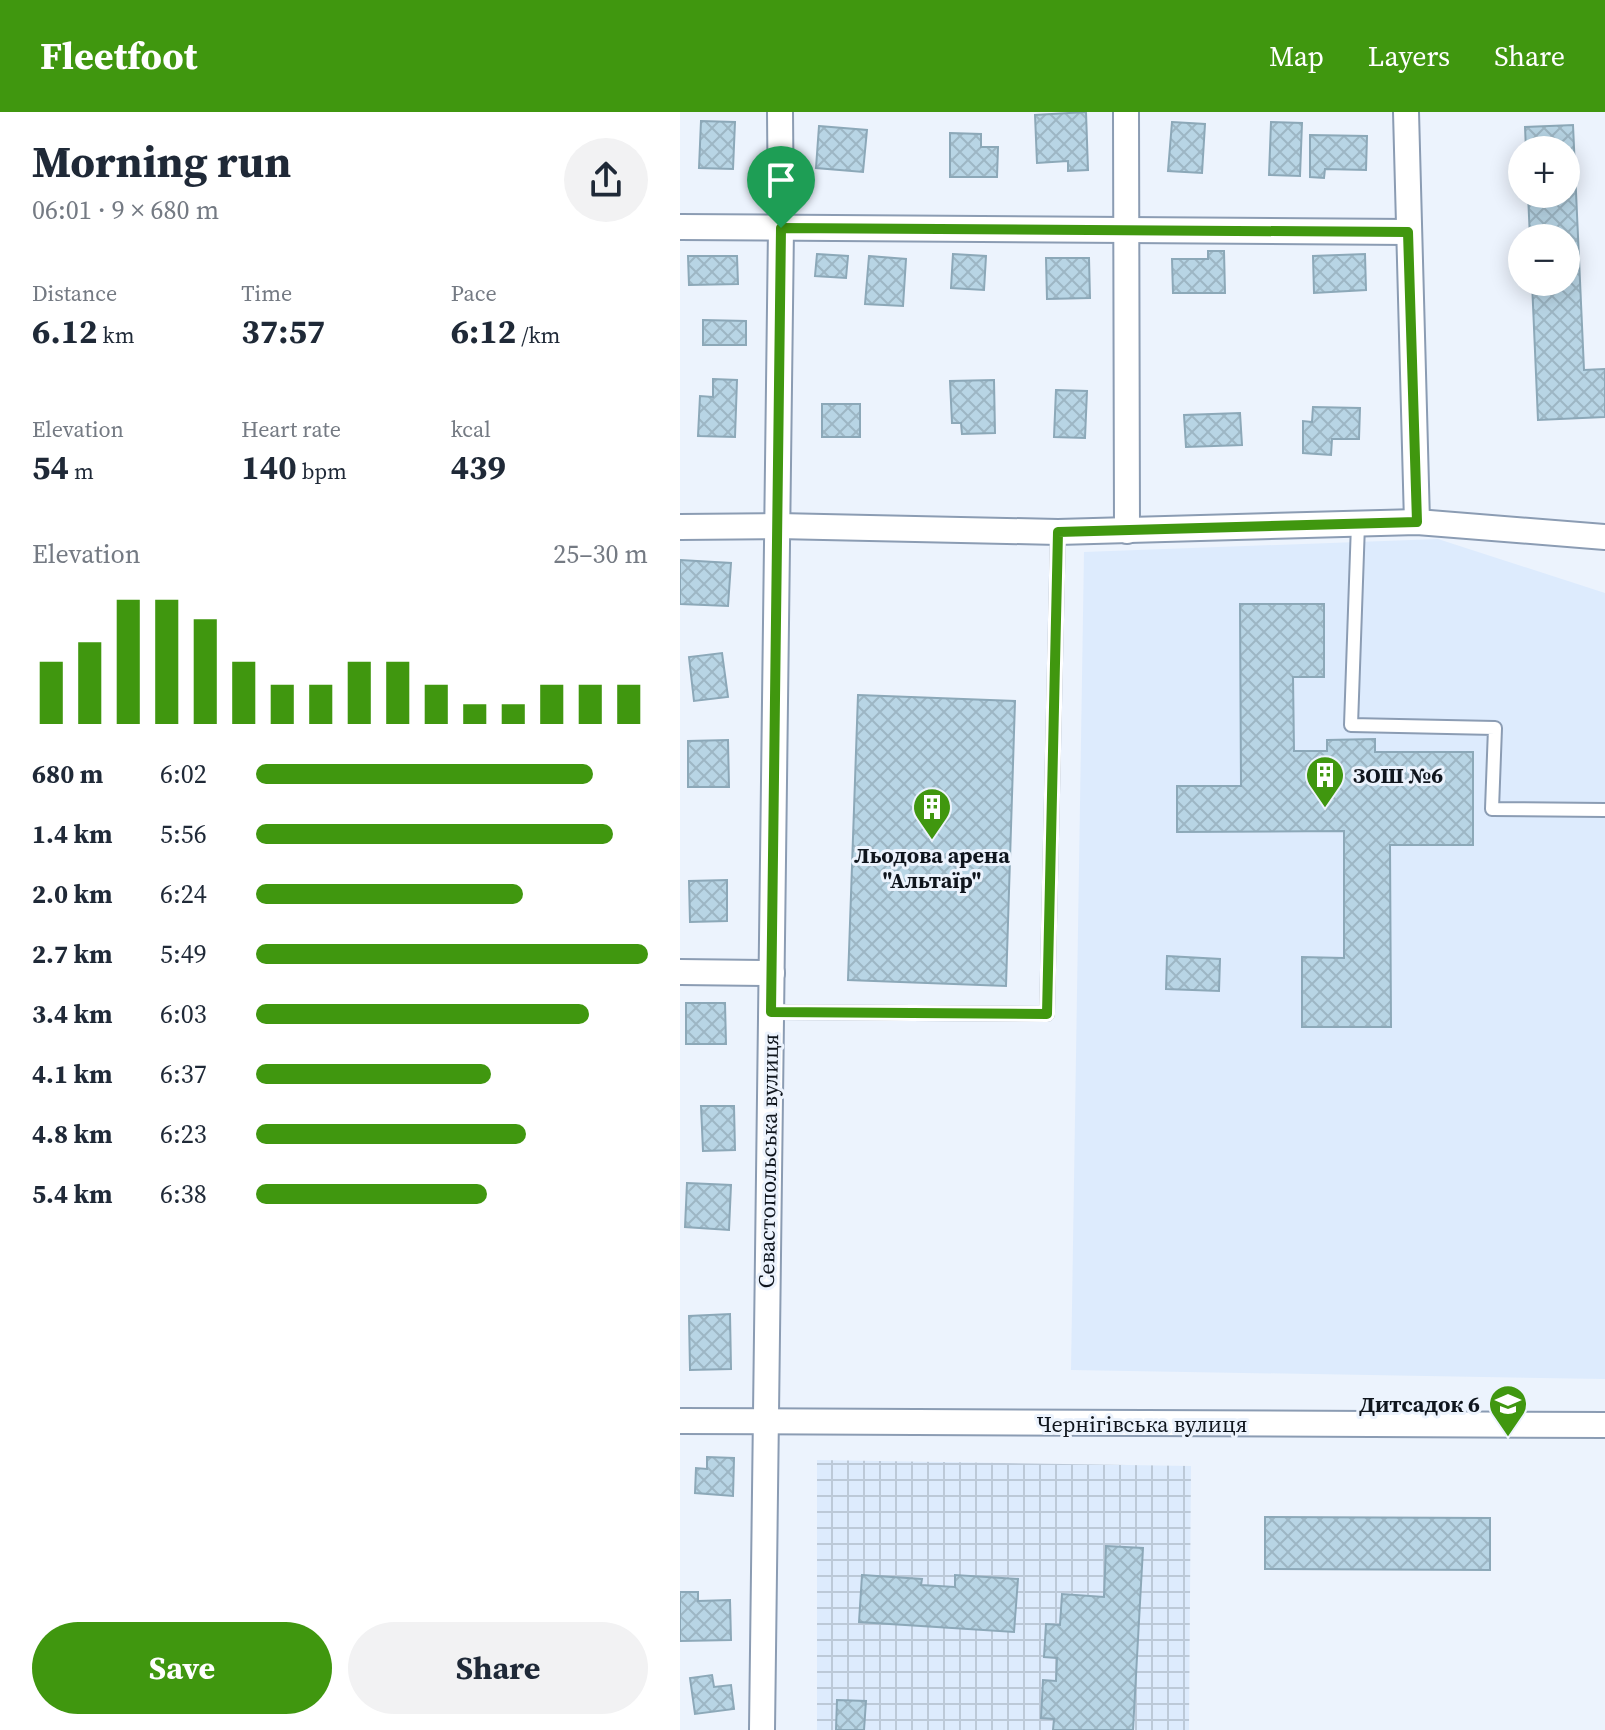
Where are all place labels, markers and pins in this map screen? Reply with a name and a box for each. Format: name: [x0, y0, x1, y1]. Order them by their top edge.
pin: [747, 146, 815, 228]
building icon: ЗОШ №6: [1304, 754, 1346, 809]
place label: ЗОШ №6: [1353, 760, 1443, 790]
building icon: Льодова арена "Альтаїр": [911, 786, 953, 841]
place label: Льодова арена "Альтаїр": [854, 840, 1010, 895]
school or university icon: Дитсадок 6: [1487, 1383, 1529, 1438]
place label: Дитсадок 6: [1359, 1389, 1480, 1419]

